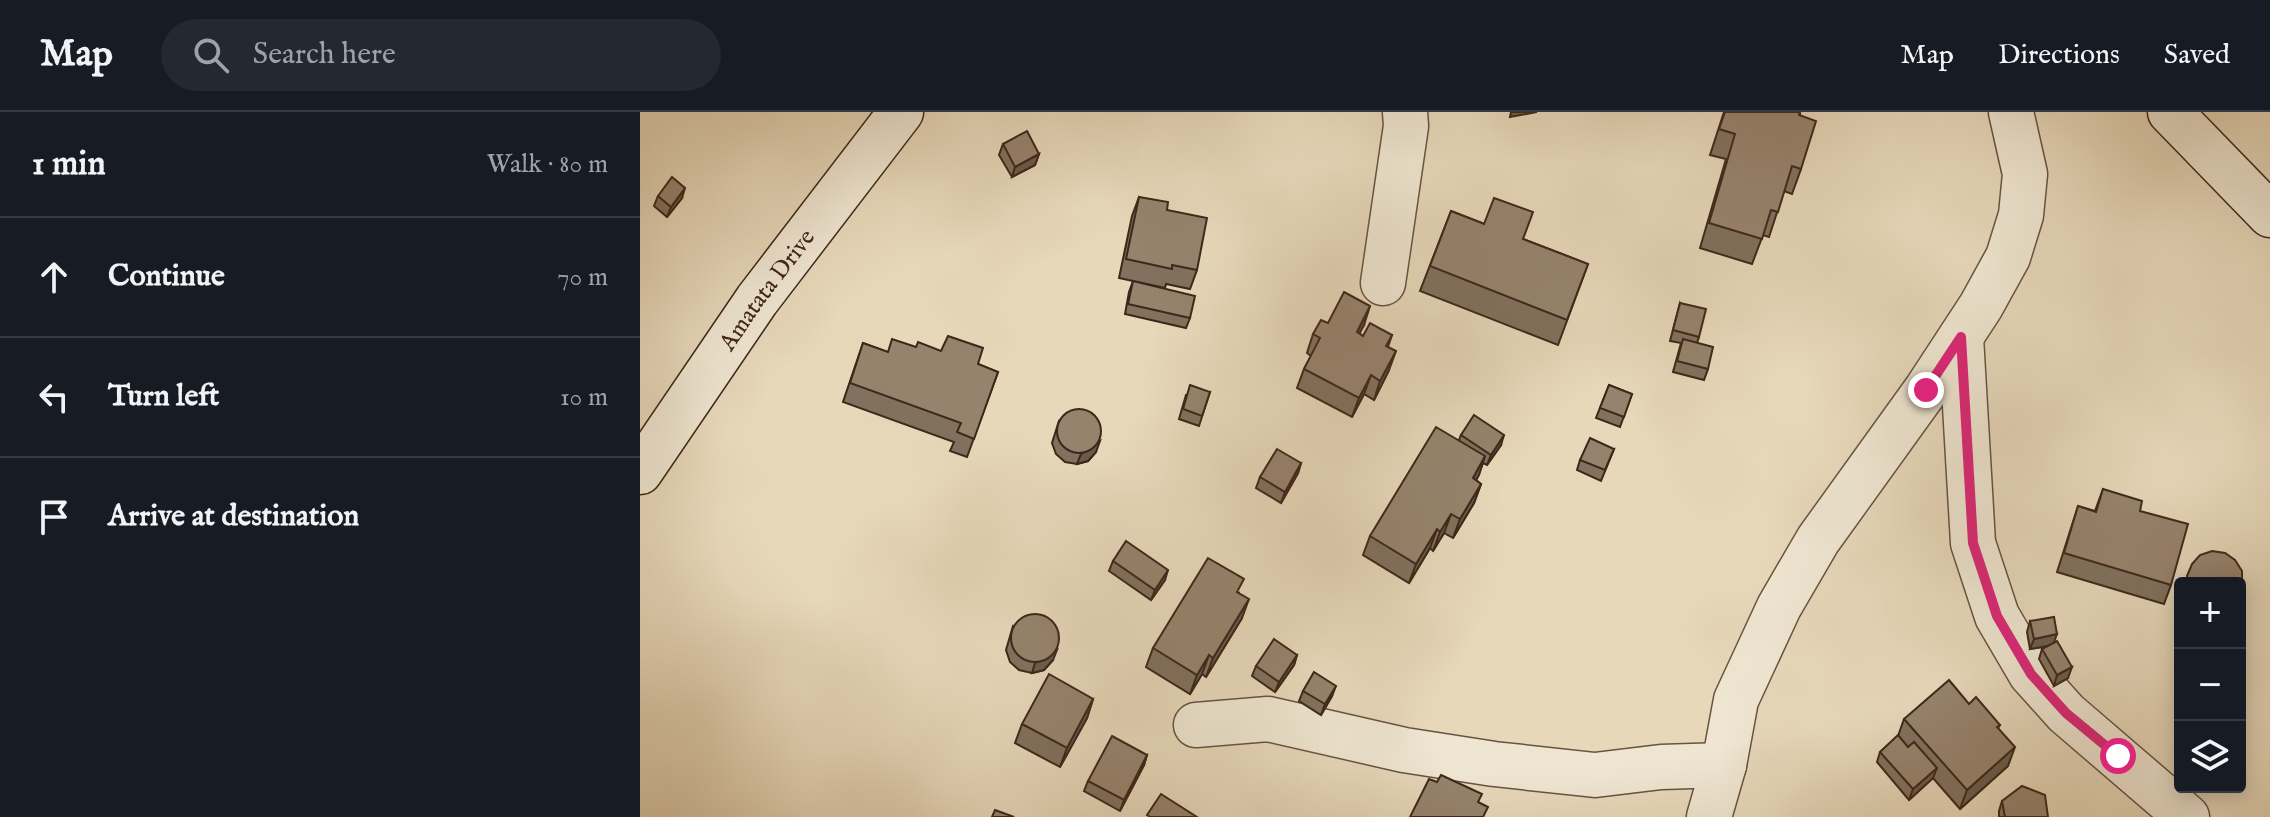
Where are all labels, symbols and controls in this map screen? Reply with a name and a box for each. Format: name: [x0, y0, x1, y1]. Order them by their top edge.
search box: [161, 19, 721, 91]
text: Map: [40, 31, 113, 79]
icon: search: [189, 33, 233, 77]
text: Search here: [253, 36, 396, 74]
text: Map: [1900, 38, 1954, 73]
text: Directions: [1998, 38, 2120, 73]
text: Saved: [2164, 38, 2230, 73]
text: 1 min: [32, 143, 106, 186]
text: Walk · 80 m: [487, 148, 608, 181]
street label: Amatata Drive: [712, 223, 823, 358]
icon: ahead: [32, 255, 76, 299]
text: Continue: [108, 258, 225, 296]
text: 70 m: [557, 261, 608, 294]
route end: [1908, 372, 1944, 408]
icon: left: [32, 375, 76, 419]
text: Turn left: [108, 378, 219, 416]
text: 10 m: [560, 381, 608, 414]
icon: arrive: [32, 495, 76, 539]
text: Arrive at destination: [108, 498, 359, 536]
map controls: [2174, 577, 2246, 793]
button: +: [2174, 577, 2246, 649]
button: −: [2174, 649, 2246, 721]
button: layers: [2174, 721, 2246, 793]
route start: [2100, 738, 2136, 774]

